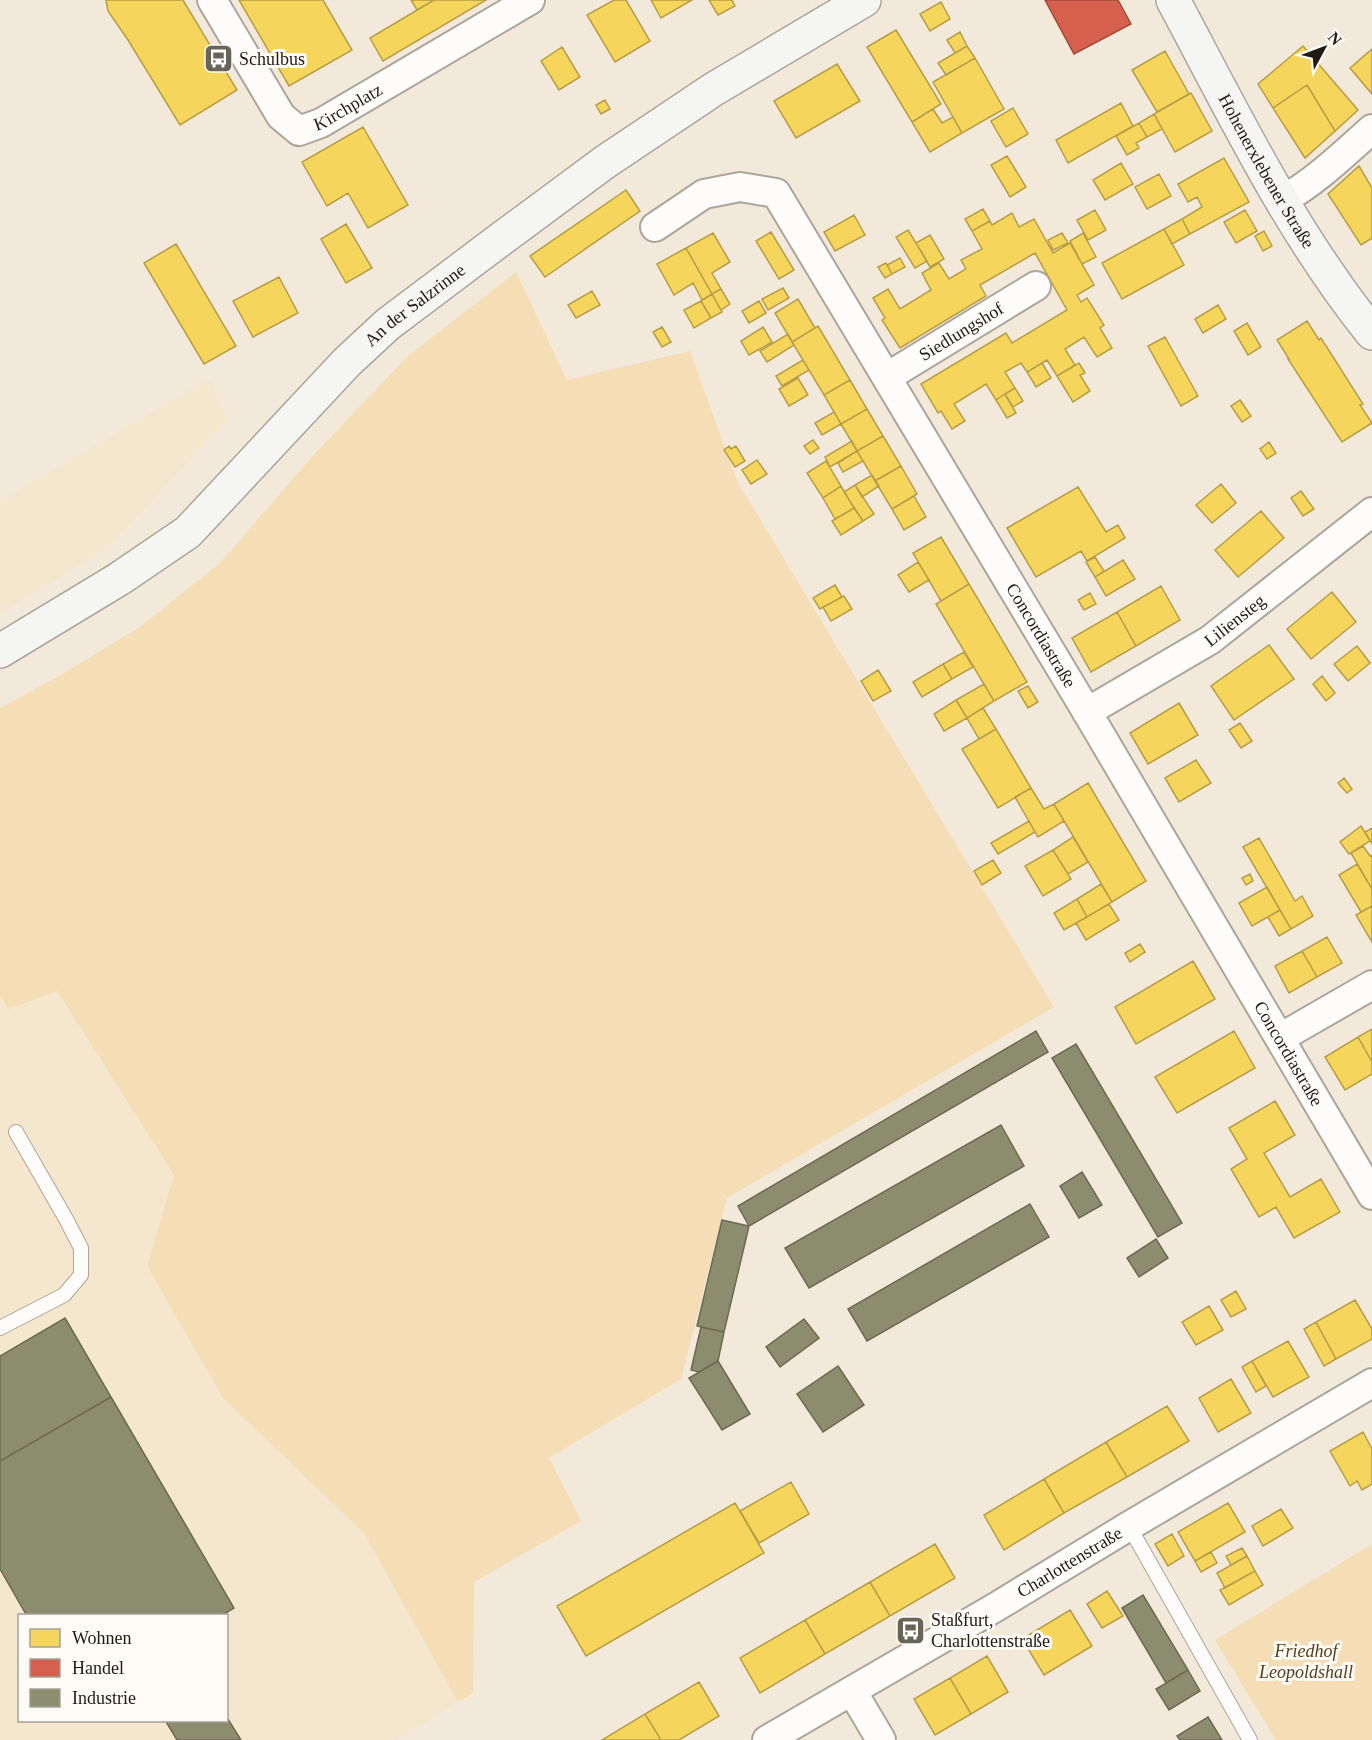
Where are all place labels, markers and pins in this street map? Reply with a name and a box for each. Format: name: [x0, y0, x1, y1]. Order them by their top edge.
bus stop icon: Schulbus: [202, 43, 234, 75]
place label: Schulbus: [239, 49, 305, 69]
place label: Staßfurt, Charlottenstraße: [931, 1610, 1050, 1651]
bus stop icon: Staßfurt, Charlottenstraße: [894, 1614, 926, 1646]

